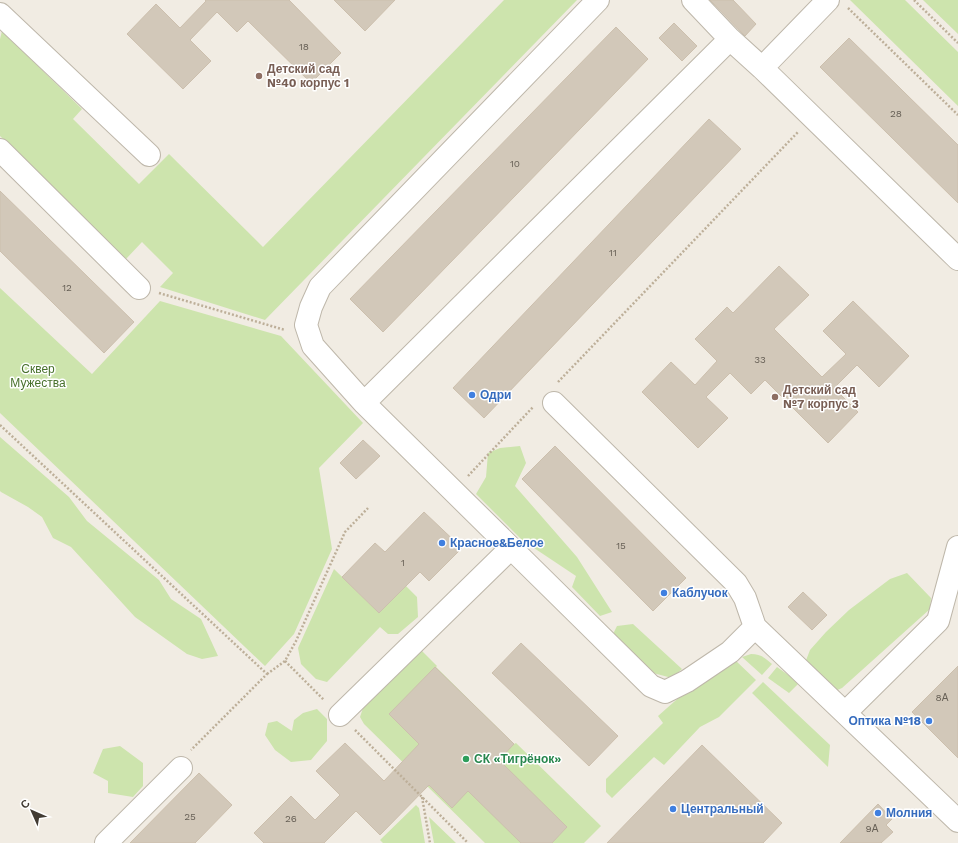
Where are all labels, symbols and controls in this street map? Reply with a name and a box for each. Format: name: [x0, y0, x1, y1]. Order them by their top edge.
house number: 18: [299, 41, 309, 52]
place label: Детский сад №40 корпус 1: [267, 62, 349, 90]
marker: Детский сад №40 корпус 1: [254, 71, 264, 81]
house number: 28: [890, 108, 902, 119]
house number: 10: [510, 158, 520, 169]
house number: 11: [609, 247, 617, 258]
house number: 12: [62, 282, 72, 293]
house number: 33: [754, 354, 766, 365]
park label: Сквер Мужества: [10, 362, 66, 390]
place label: Детский сад №7 корпус 3: [783, 383, 859, 411]
place label: Одри: [480, 388, 511, 402]
marker: Одри: [467, 390, 477, 400]
marker: Детский сад №7 корпус 3: [770, 392, 780, 402]
place label: Красное&Белое: [450, 536, 544, 550]
marker: Красное&Белое: [437, 538, 447, 548]
house number: 15: [616, 540, 626, 551]
house number: 1: [401, 557, 405, 568]
place label: Каблучок: [672, 586, 729, 600]
marker: Каблучок: [659, 588, 669, 598]
house number: 8А: [936, 692, 949, 703]
place label: Оптика №18: [848, 714, 921, 728]
marker: Оптика №18: [924, 716, 934, 726]
place label: СК «Тигрёнок»: [474, 752, 561, 766]
marker: СК «Тигрёнок»: [461, 754, 471, 764]
north arrow: [12, 791, 52, 831]
text: С: [18, 797, 33, 812]
place label: Центральный: [681, 802, 764, 816]
marker: Центральный: [668, 804, 678, 814]
place label: Молния: [886, 806, 932, 820]
marker: Молния: [873, 808, 883, 818]
house number: 25: [184, 811, 196, 822]
house number: 26: [285, 813, 297, 824]
house number: 9А: [866, 823, 879, 834]

